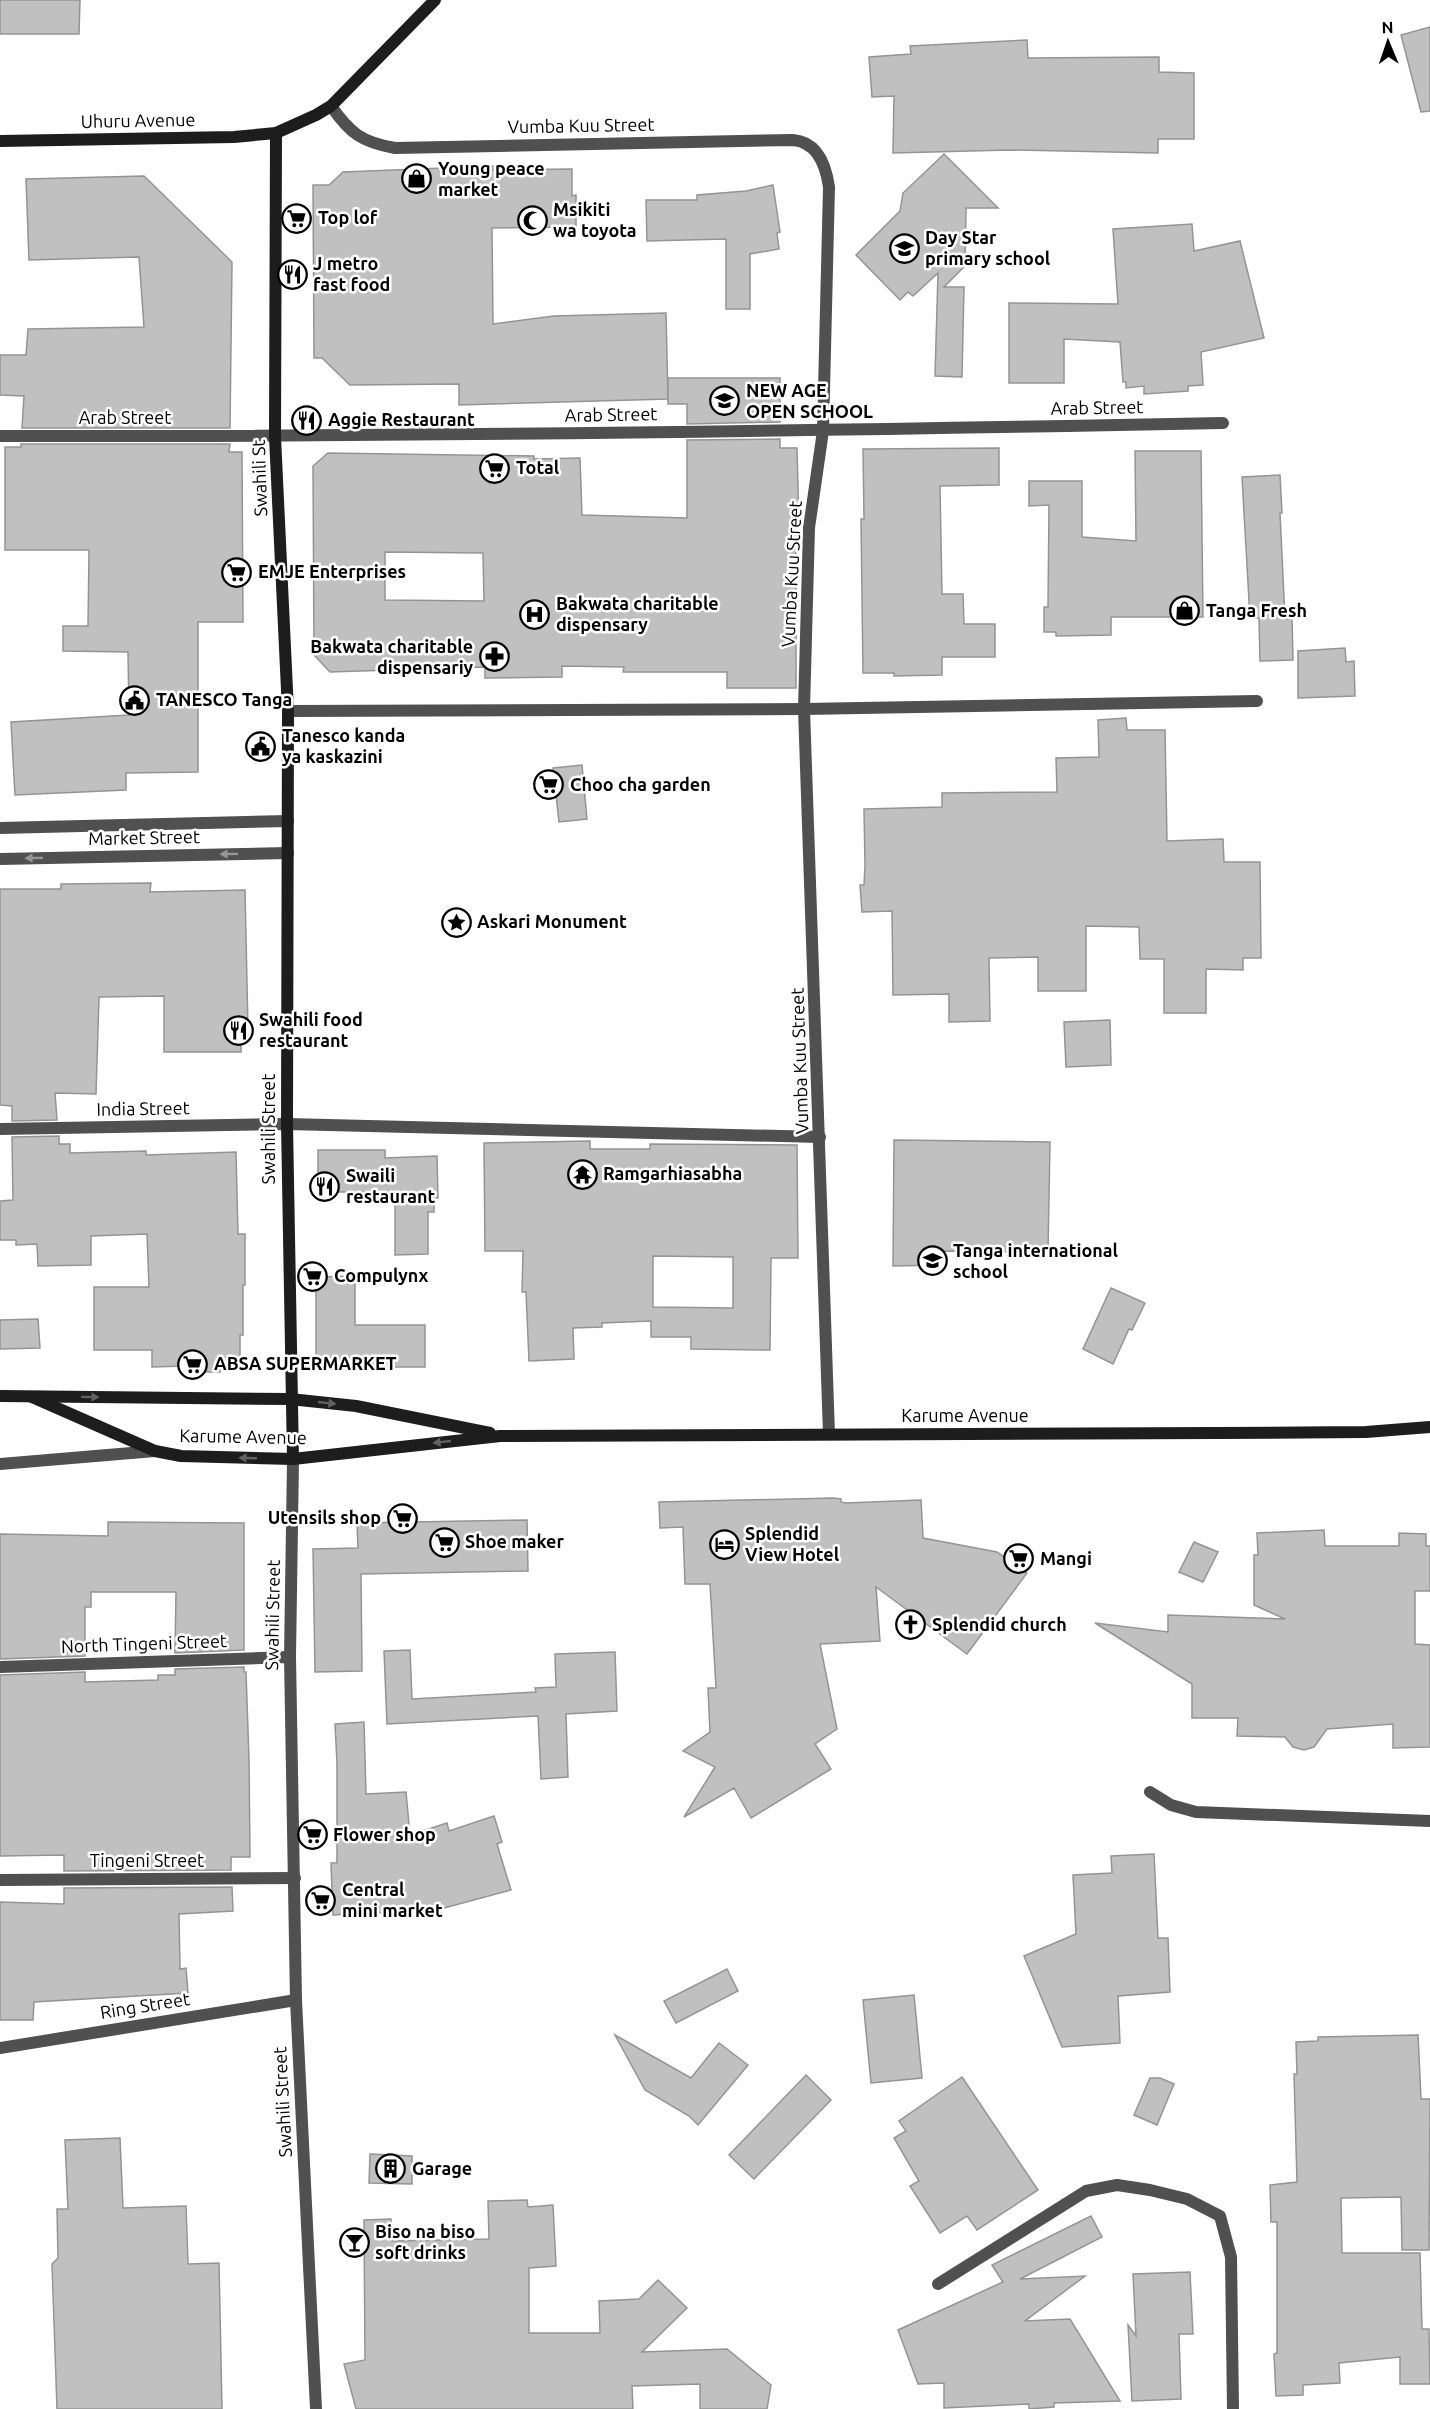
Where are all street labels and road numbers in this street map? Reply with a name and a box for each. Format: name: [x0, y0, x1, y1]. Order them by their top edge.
street label: Uhuru Avenue: [80, 109, 196, 131]
street label: Vumba Kuu Street: [507, 114, 655, 136]
street label: Arab Street: [1050, 396, 1143, 418]
street label: Arab Street: [564, 403, 657, 425]
street label: Arab Street: [79, 407, 171, 427]
street label: Swahili St: [248, 439, 270, 517]
street label: Vumba Kuu Street: [777, 500, 805, 648]
street label: Market Street: [88, 826, 200, 848]
street label: Vumba Kuu Street: [786, 987, 812, 1135]
street label: Swahili Street: [258, 1074, 278, 1184]
street label: India Street: [96, 1097, 190, 1119]
street label: Karume Avenue: [901, 1405, 1029, 1425]
street label: Karume Avenue: [179, 1425, 307, 1447]
street label: Swahili Street: [261, 1559, 283, 1671]
street label: North Tingeni Street: [61, 1630, 227, 1656]
street label: Tingeni Street: [90, 1850, 204, 1870]
street label: Ring Street: [99, 1988, 191, 2022]
street label: Swahili Street: [269, 2046, 295, 2158]

